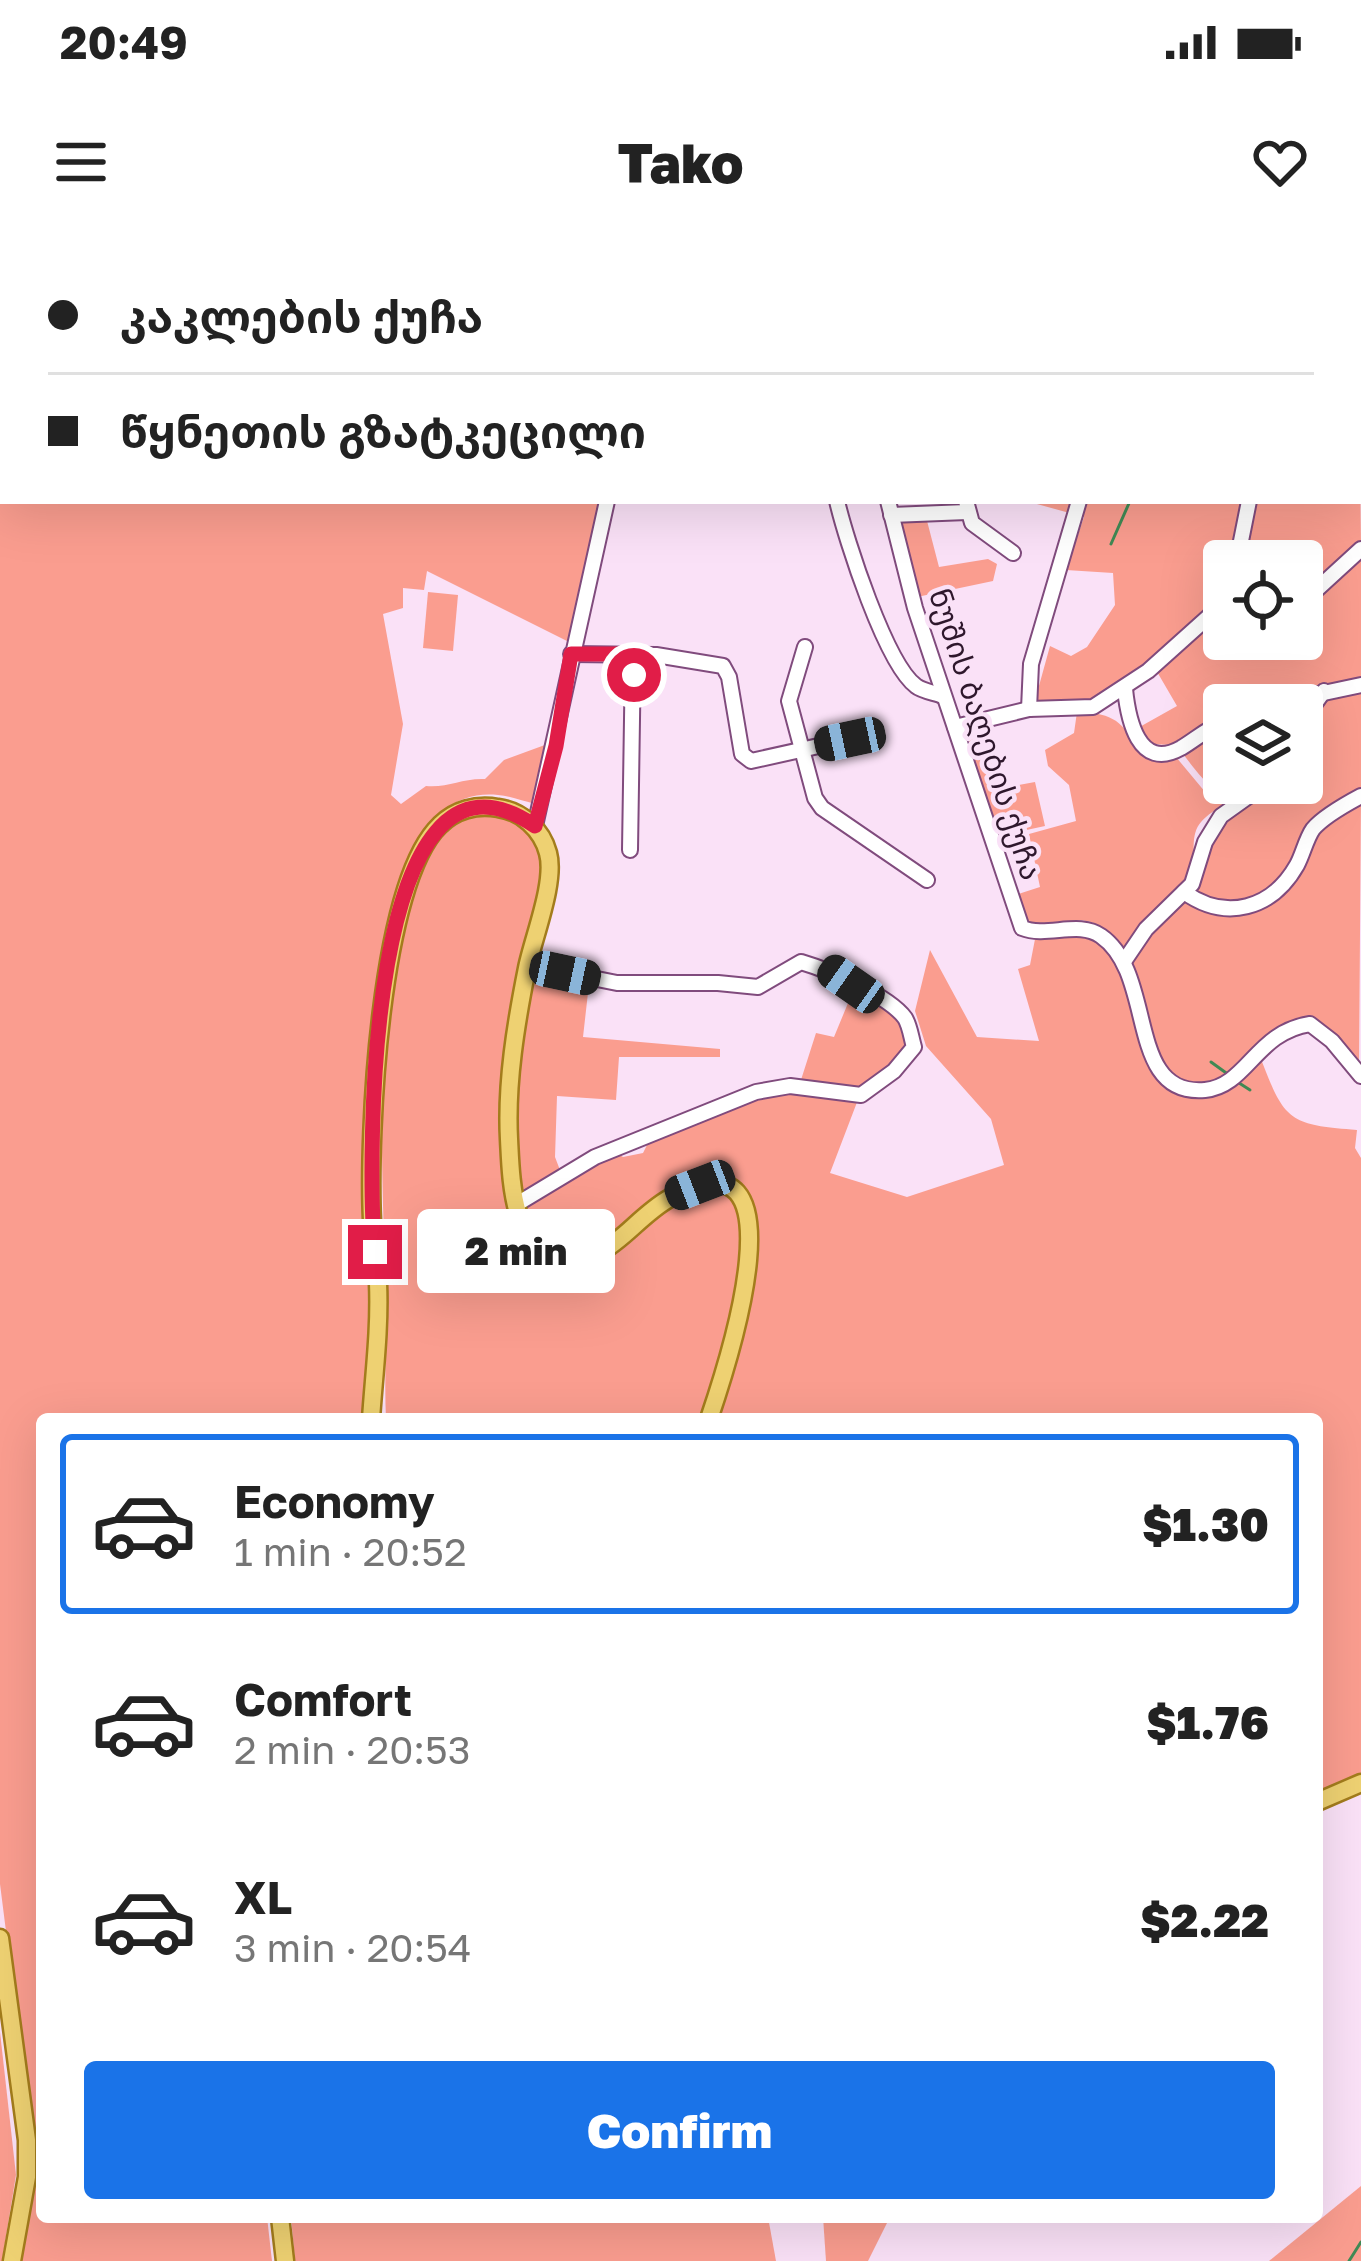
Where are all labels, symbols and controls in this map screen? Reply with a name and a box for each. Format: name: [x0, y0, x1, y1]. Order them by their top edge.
text: 20:49: [60, 15, 188, 69]
icon: menu: [48, 129, 114, 195]
icon: heart: [1247, 129, 1313, 195]
text: Tako: [618, 130, 743, 195]
text: კაკლების ქუჩა: [120, 289, 483, 343]
text: წყნეთის გზატკეცილი: [120, 404, 646, 458]
map controls: [1203, 540, 1323, 804]
button: locate: [1203, 540, 1323, 660]
street label: ნუშის ბაღების ქუჩა: [921, 584, 1050, 885]
route start: [607, 648, 661, 702]
button: layers: [1203, 684, 1323, 804]
car: [811, 714, 889, 764]
car: [526, 948, 604, 998]
car: [811, 949, 891, 1019]
car: [660, 1155, 740, 1215]
callout: 2 min: [417, 1210, 615, 1294]
route end: [348, 1225, 402, 1279]
text: 2 min: [465, 1227, 567, 1274]
icon: car: [90, 1470, 198, 1578]
text: Economy: [234, 1474, 435, 1528]
text: $1.30: [1142, 1497, 1269, 1551]
text: 1 min · 20:52: [234, 1528, 467, 1575]
icon: car: [90, 1668, 198, 1776]
text: Comfort: [234, 1672, 412, 1726]
text: $1.76: [1146, 1695, 1269, 1749]
text: 2 min · 20:53: [234, 1726, 470, 1773]
icon: car: [90, 1866, 198, 1974]
text: XL: [234, 1870, 292, 1924]
text: $2.22: [1140, 1893, 1269, 1947]
text: 3 min · 20:54: [234, 1924, 472, 1971]
button: Confirm: [84, 2061, 1275, 2199]

